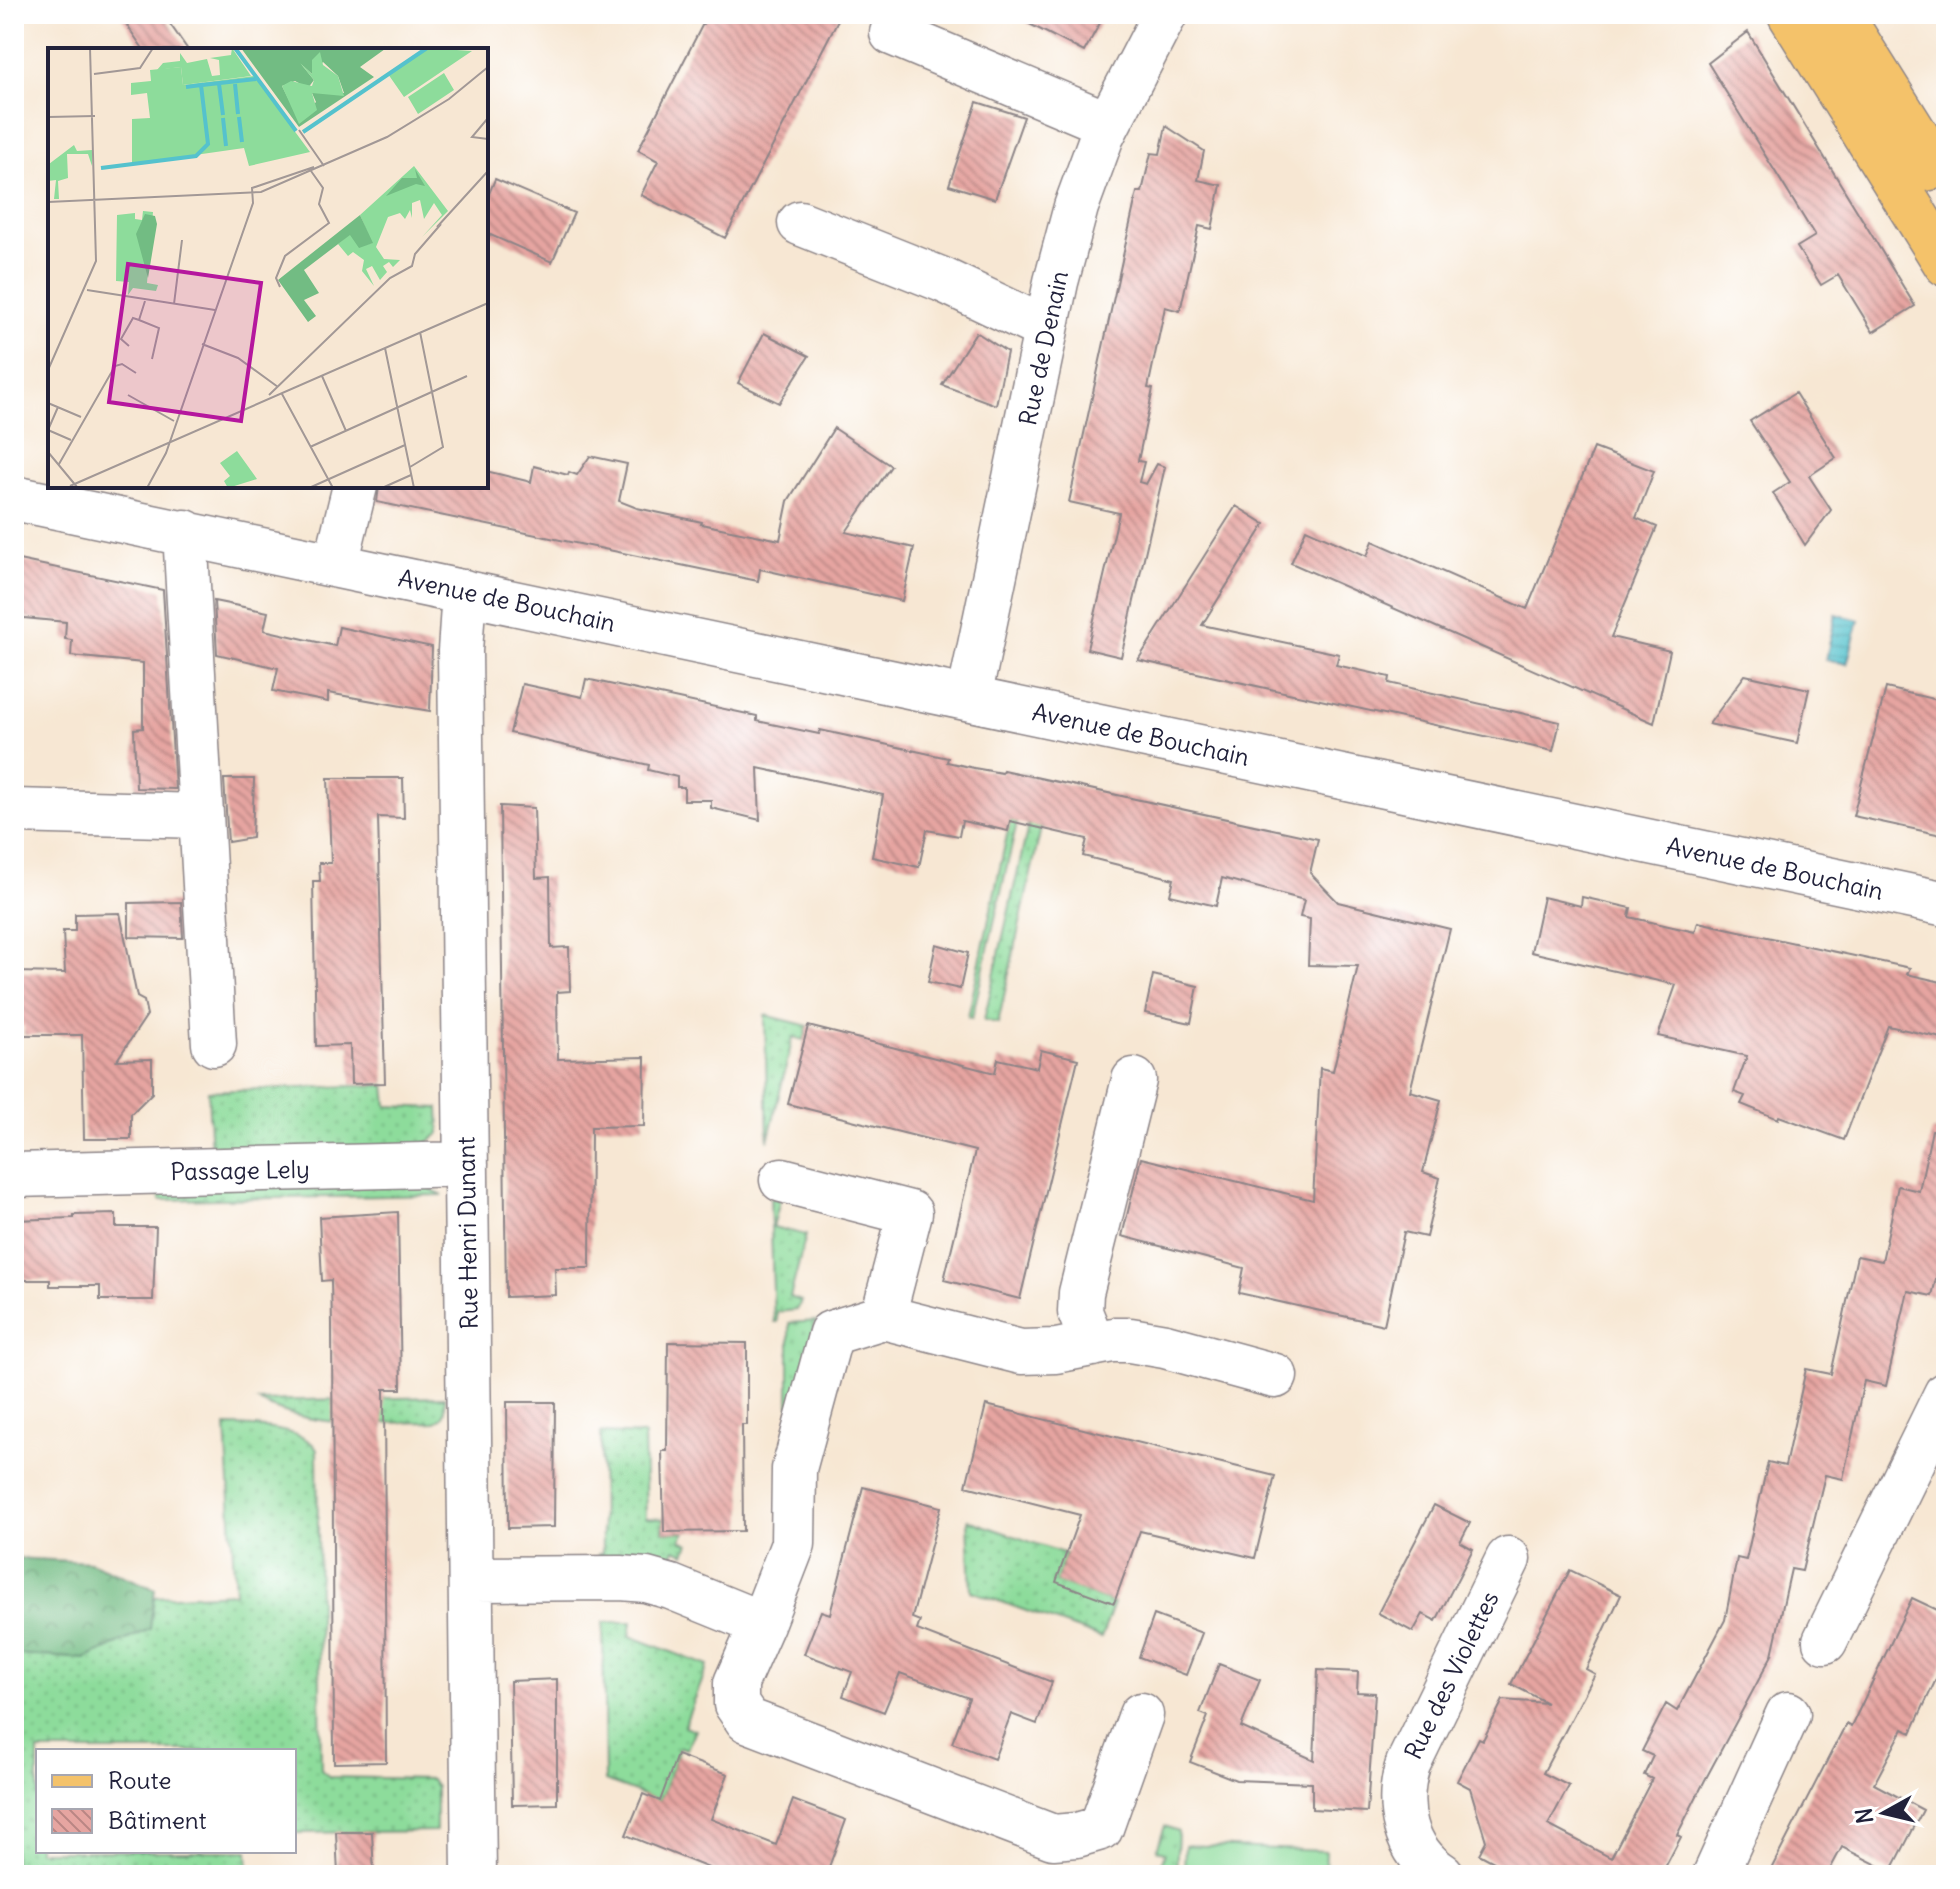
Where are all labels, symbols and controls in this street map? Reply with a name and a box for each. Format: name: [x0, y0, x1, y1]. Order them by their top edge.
inset map: [48, 48, 488, 488]
street label: Rue de Denain: [1012, 268, 1074, 428]
street label: Avenue de Bouchain: [396, 562, 618, 638]
street label: Avenue de Bouchain: [1030, 696, 1252, 772]
street label: Avenue de Bouchain: [1664, 830, 1886, 906]
street label: Rue Henri Dunant: [450, 1136, 484, 1330]
street label: Passage Lely: [170, 1154, 310, 1186]
street label: Rue des Violettes: [1397, 1586, 1505, 1764]
legend: [36, 1749, 296, 1853]
text: Route: [108, 1765, 171, 1795]
north arrow: [1844, 1773, 1924, 1853]
text: Bâtiment: [108, 1805, 207, 1835]
text: N: [1849, 1806, 1879, 1825]

